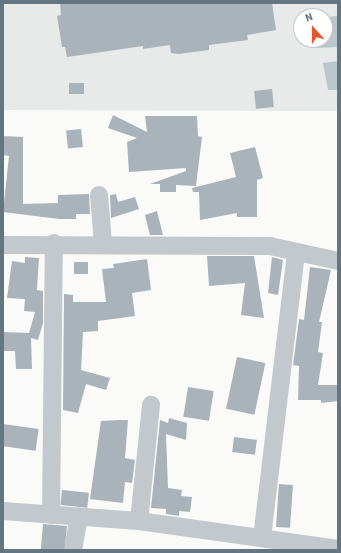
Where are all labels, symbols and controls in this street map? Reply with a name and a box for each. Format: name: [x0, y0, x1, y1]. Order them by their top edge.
north arrow: [293, 8, 333, 48]
text: N: [303, 9, 315, 26]

